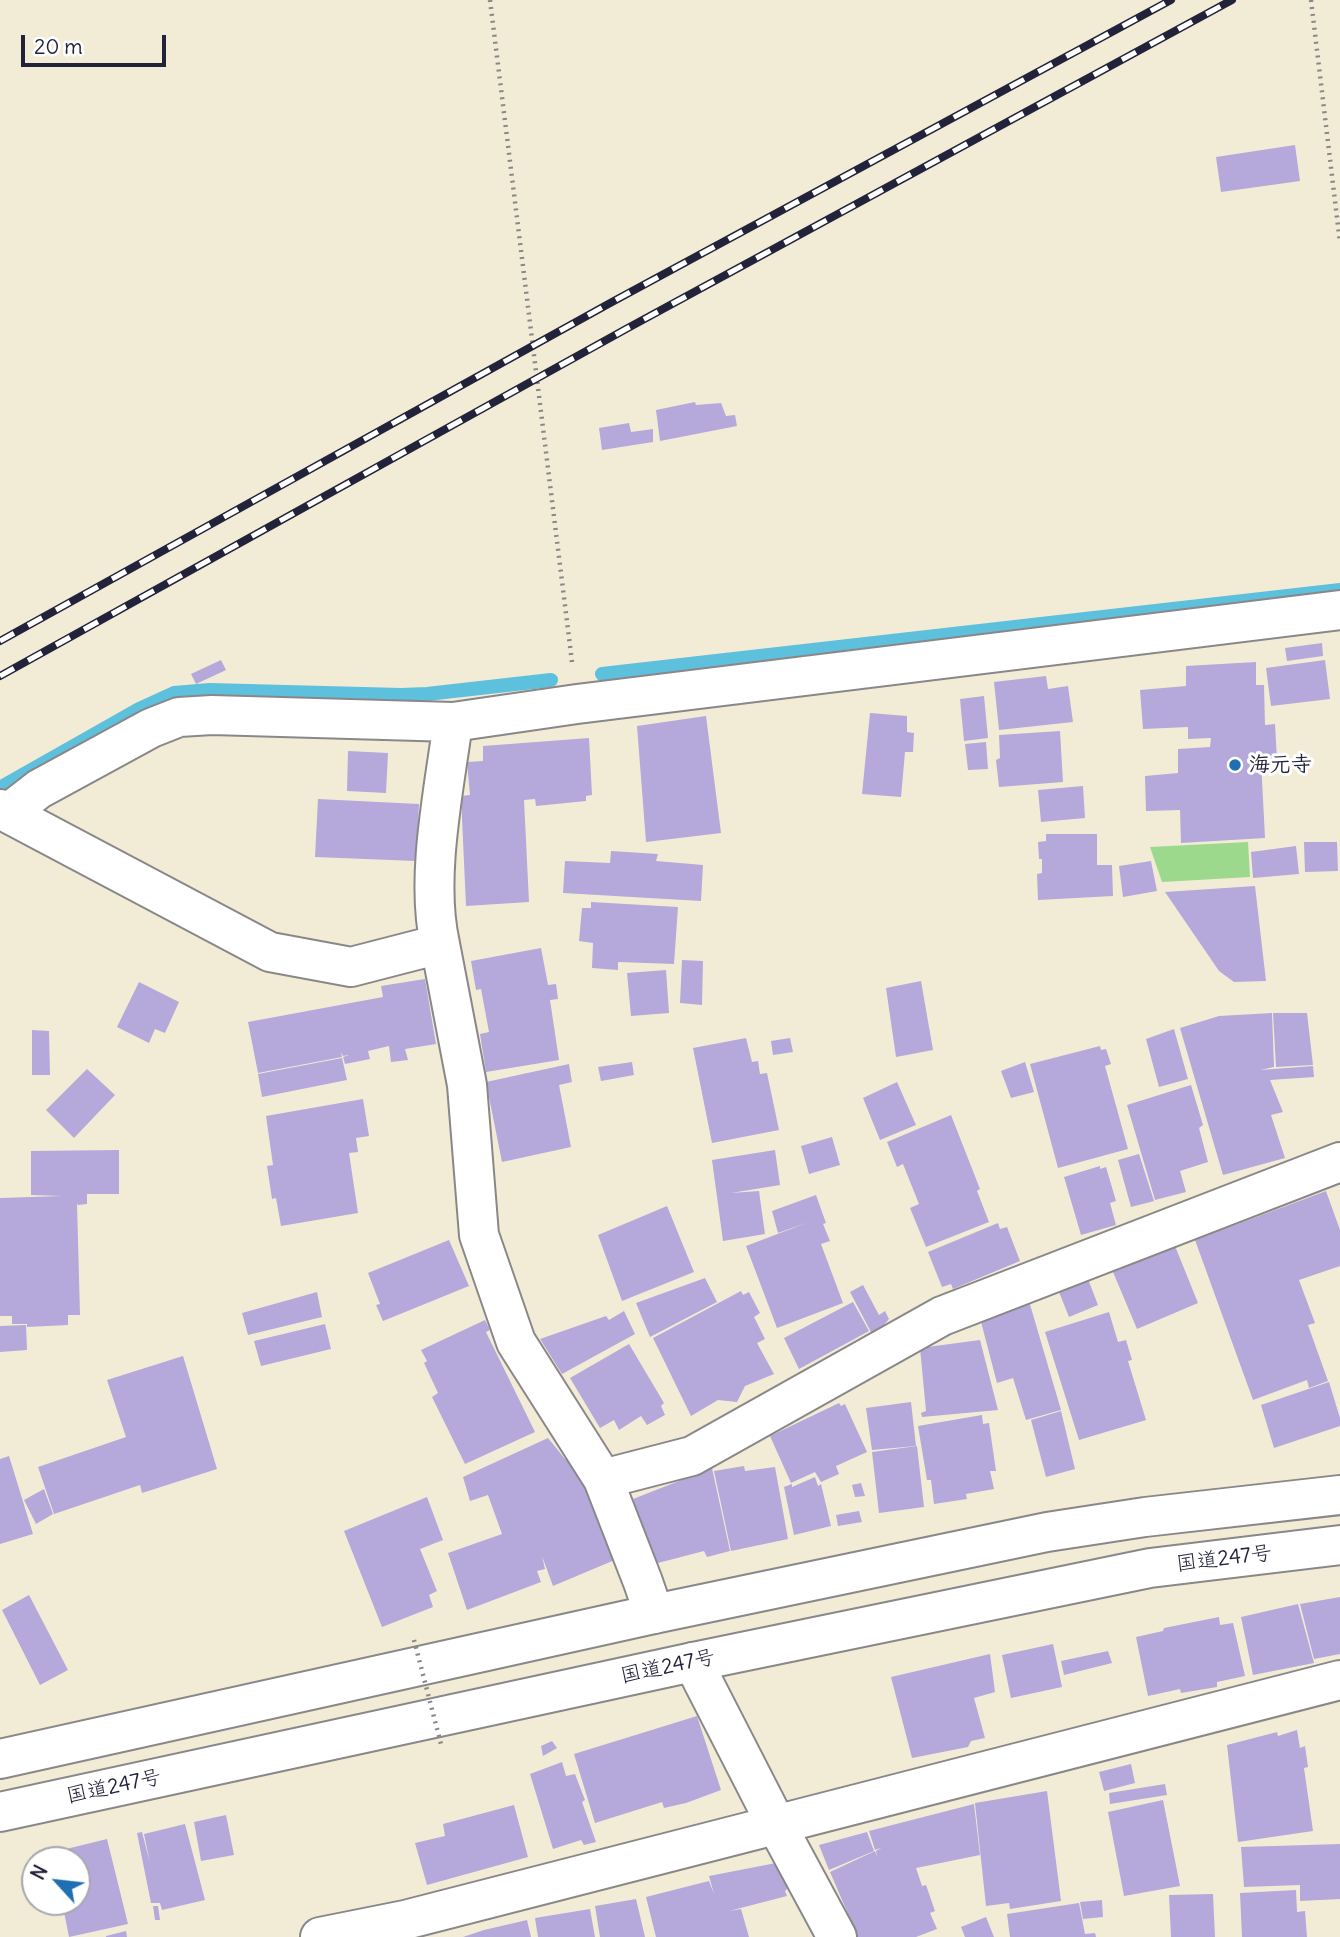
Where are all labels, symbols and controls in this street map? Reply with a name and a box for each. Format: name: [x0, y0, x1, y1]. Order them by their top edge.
scale bar: [24, 21, 170, 65]
text: 20 m: [34, 33, 83, 60]
place label: 海元寺: [1249, 752, 1312, 778]
marker: 海元寺: [1227, 757, 1243, 773]
street label: 国道247号: [1175, 1541, 1273, 1577]
street label: 国道247号: [618, 1645, 718, 1689]
street label: 国道247号: [64, 1765, 164, 1809]
north arrow: [21, 1846, 91, 1916]
text: N: [25, 1861, 53, 1884]

